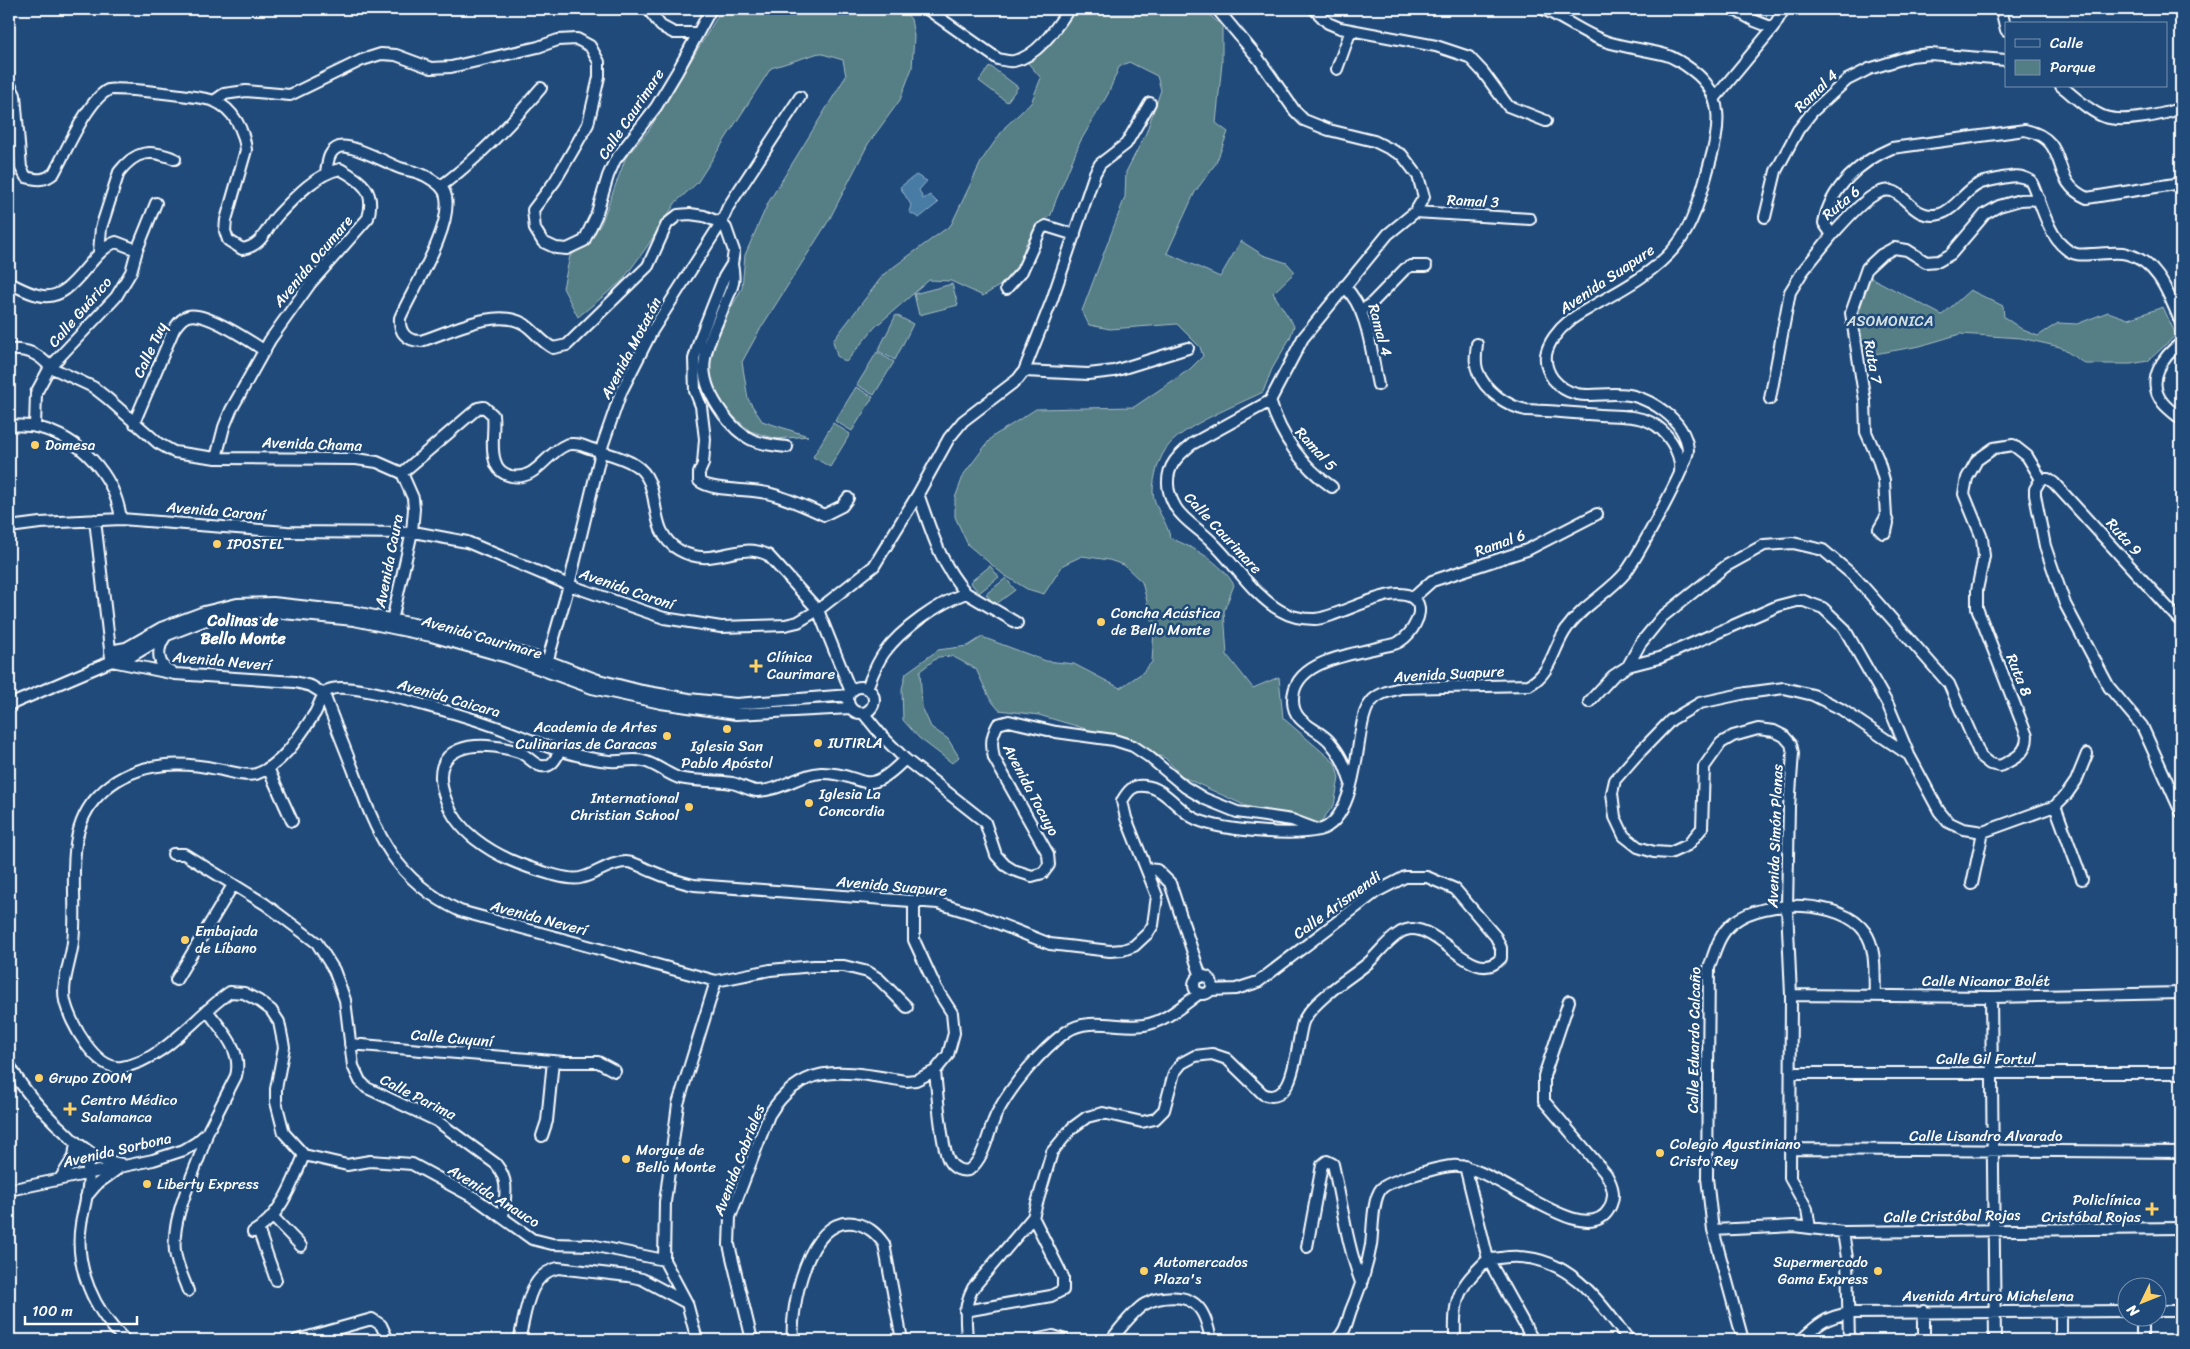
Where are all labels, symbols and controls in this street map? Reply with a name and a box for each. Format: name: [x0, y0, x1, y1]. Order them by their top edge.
legend: [2005, 22, 2168, 88]
text: Calle: [2050, 30, 2083, 56]
text: Parque: [2050, 54, 2095, 80]
street label: Calle Caurimare: [591, 63, 671, 165]
street label: Ramal 4: [1788, 63, 1844, 119]
street label: Ruta 6: [1816, 179, 1866, 227]
street label: Ramal 3: [1446, 187, 1500, 215]
street label: Avenida Ocumare: [266, 209, 360, 314]
street label: Avenida Suapure: [1553, 237, 1660, 321]
street label: Calle Guárico: [42, 270, 119, 354]
street label: Avenida Motatán: [593, 292, 669, 405]
street label: Ramal 4: [1361, 301, 1399, 359]
park label: ASOMONICA: [1845, 308, 1934, 334]
street label: Calle Tuy: [126, 317, 174, 382]
street label: Ruta 7: [1856, 338, 1890, 387]
street label: Ramal 5: [1289, 421, 1343, 477]
street label: Avenida Chama: [261, 429, 363, 459]
place label: Domesa: [45, 432, 96, 458]
marker: Domesa: [29, 439, 41, 451]
street label: Calle Caurimare: [1178, 486, 1269, 581]
street label: Avenida Caroní: [165, 494, 268, 528]
street label: Avenida Caura: [367, 512, 411, 611]
street label: Ruta 9: [2100, 512, 2148, 562]
street label: Ramal 6: [1471, 522, 1529, 564]
place label: IPOSTEL: [226, 531, 284, 557]
marker: IPOSTEL: [211, 538, 223, 550]
street label: Avenida Caroní: [575, 560, 680, 618]
place label: Concha Acústica de Bello Monte: [1111, 600, 1221, 643]
district label: Colinas de Bello Monte: [200, 606, 286, 653]
street label: Avenida Caurimare: [418, 607, 546, 667]
marker: Concha Acústica de Bello Monte: [1095, 616, 1107, 628]
street label: Avenida Neverí: [170, 644, 274, 678]
place label: Clínica Caurimare: [767, 644, 835, 687]
street label: Ruta 8: [1999, 650, 2039, 700]
street label: Avenida Suapure: [1392, 658, 1505, 690]
marker: Clínica Caurimare: [749, 659, 763, 673]
street label: Avenida Caicara: [394, 671, 504, 725]
place label: Academia de Artes Culinarias de Caracas: [515, 714, 657, 757]
marker: Iglesia San Pablo Apóstol: [721, 723, 733, 735]
marker: Academia de Artes Culinarias de Caracas: [661, 730, 673, 742]
place label: IUTIRLA: [827, 730, 883, 756]
place label: Iglesia San Pablo Apóstol: [681, 733, 773, 776]
marker: IUTIRLA: [812, 737, 824, 749]
street label: Avenida Tocuyo: [995, 738, 1067, 841]
street label: Avenida Simón Planas: [1759, 764, 1791, 909]
place label: Iglesia La Concordia: [818, 781, 885, 824]
place label: International Christian School: [571, 785, 680, 828]
marker: Iglesia La Concordia: [803, 797, 815, 809]
marker: International Christian School: [683, 801, 695, 813]
street label: Calle Arismendi: [1287, 864, 1387, 946]
street label: Avenida Suapure: [835, 868, 949, 904]
street label: Avenida Neverí: [487, 892, 592, 944]
place label: Embajada de Líbano: [195, 918, 258, 961]
marker: Embajada de Líbano: [179, 934, 191, 946]
street label: Calle Eduardo Calcaño: [1680, 966, 1708, 1113]
street label: Calle Nicanor Bolét: [1922, 968, 2050, 994]
street label: Calle Cuyuní: [410, 1021, 496, 1055]
street label: Calle Gil Fortul: [1936, 1046, 2036, 1072]
place label: Grupo ZOOM: [49, 1065, 132, 1091]
street label: Calle Parima: [375, 1067, 461, 1128]
marker: Grupo ZOOM: [33, 1072, 45, 1084]
place label: Centro Médico Salamanca: [81, 1087, 178, 1130]
street label: Avenida Cabriales: [705, 1100, 772, 1221]
marker: Centro Médico Salamanca: [63, 1102, 77, 1116]
street label: Calle Lisandro Alvarado: [1909, 1123, 2063, 1149]
street label: Avenida Sorbona: [59, 1125, 174, 1175]
place label: Colegio Agustiniano Cristo Rey: [1670, 1131, 1801, 1174]
place label: Morgue de Bello Monte: [636, 1137, 716, 1180]
marker: Colegio Agustiniano Cristo Rey: [1654, 1147, 1666, 1159]
marker: Morgue de Bello Monte: [620, 1153, 632, 1165]
street label: Avenida Anauco: [442, 1157, 546, 1235]
place label: Liberty Express: [157, 1171, 260, 1197]
marker: Liberty Express: [141, 1178, 153, 1190]
place label: Policlínica Cristóbal Rojas: [2042, 1187, 2141, 1230]
street label: Calle Cristóbal Rojas: [1883, 1202, 2021, 1230]
marker: Policlínica Cristóbal Rojas: [2145, 1202, 2159, 1216]
place label: Automercados Plaza's: [1153, 1249, 1248, 1292]
place label: Supermercado Gama Express: [1773, 1249, 1869, 1292]
marker: Automercados Plaza's: [1138, 1265, 1150, 1277]
marker: Supermercado Gama Express: [1872, 1265, 1884, 1277]
north arrow: [2118, 1276, 2168, 1326]
street label: Avenida Arturo Michelena: [1901, 1283, 2074, 1309]
scale bar: [25, 1294, 138, 1326]
text: 100 m: [32, 1298, 73, 1324]
text: N: [2120, 1298, 2146, 1323]

